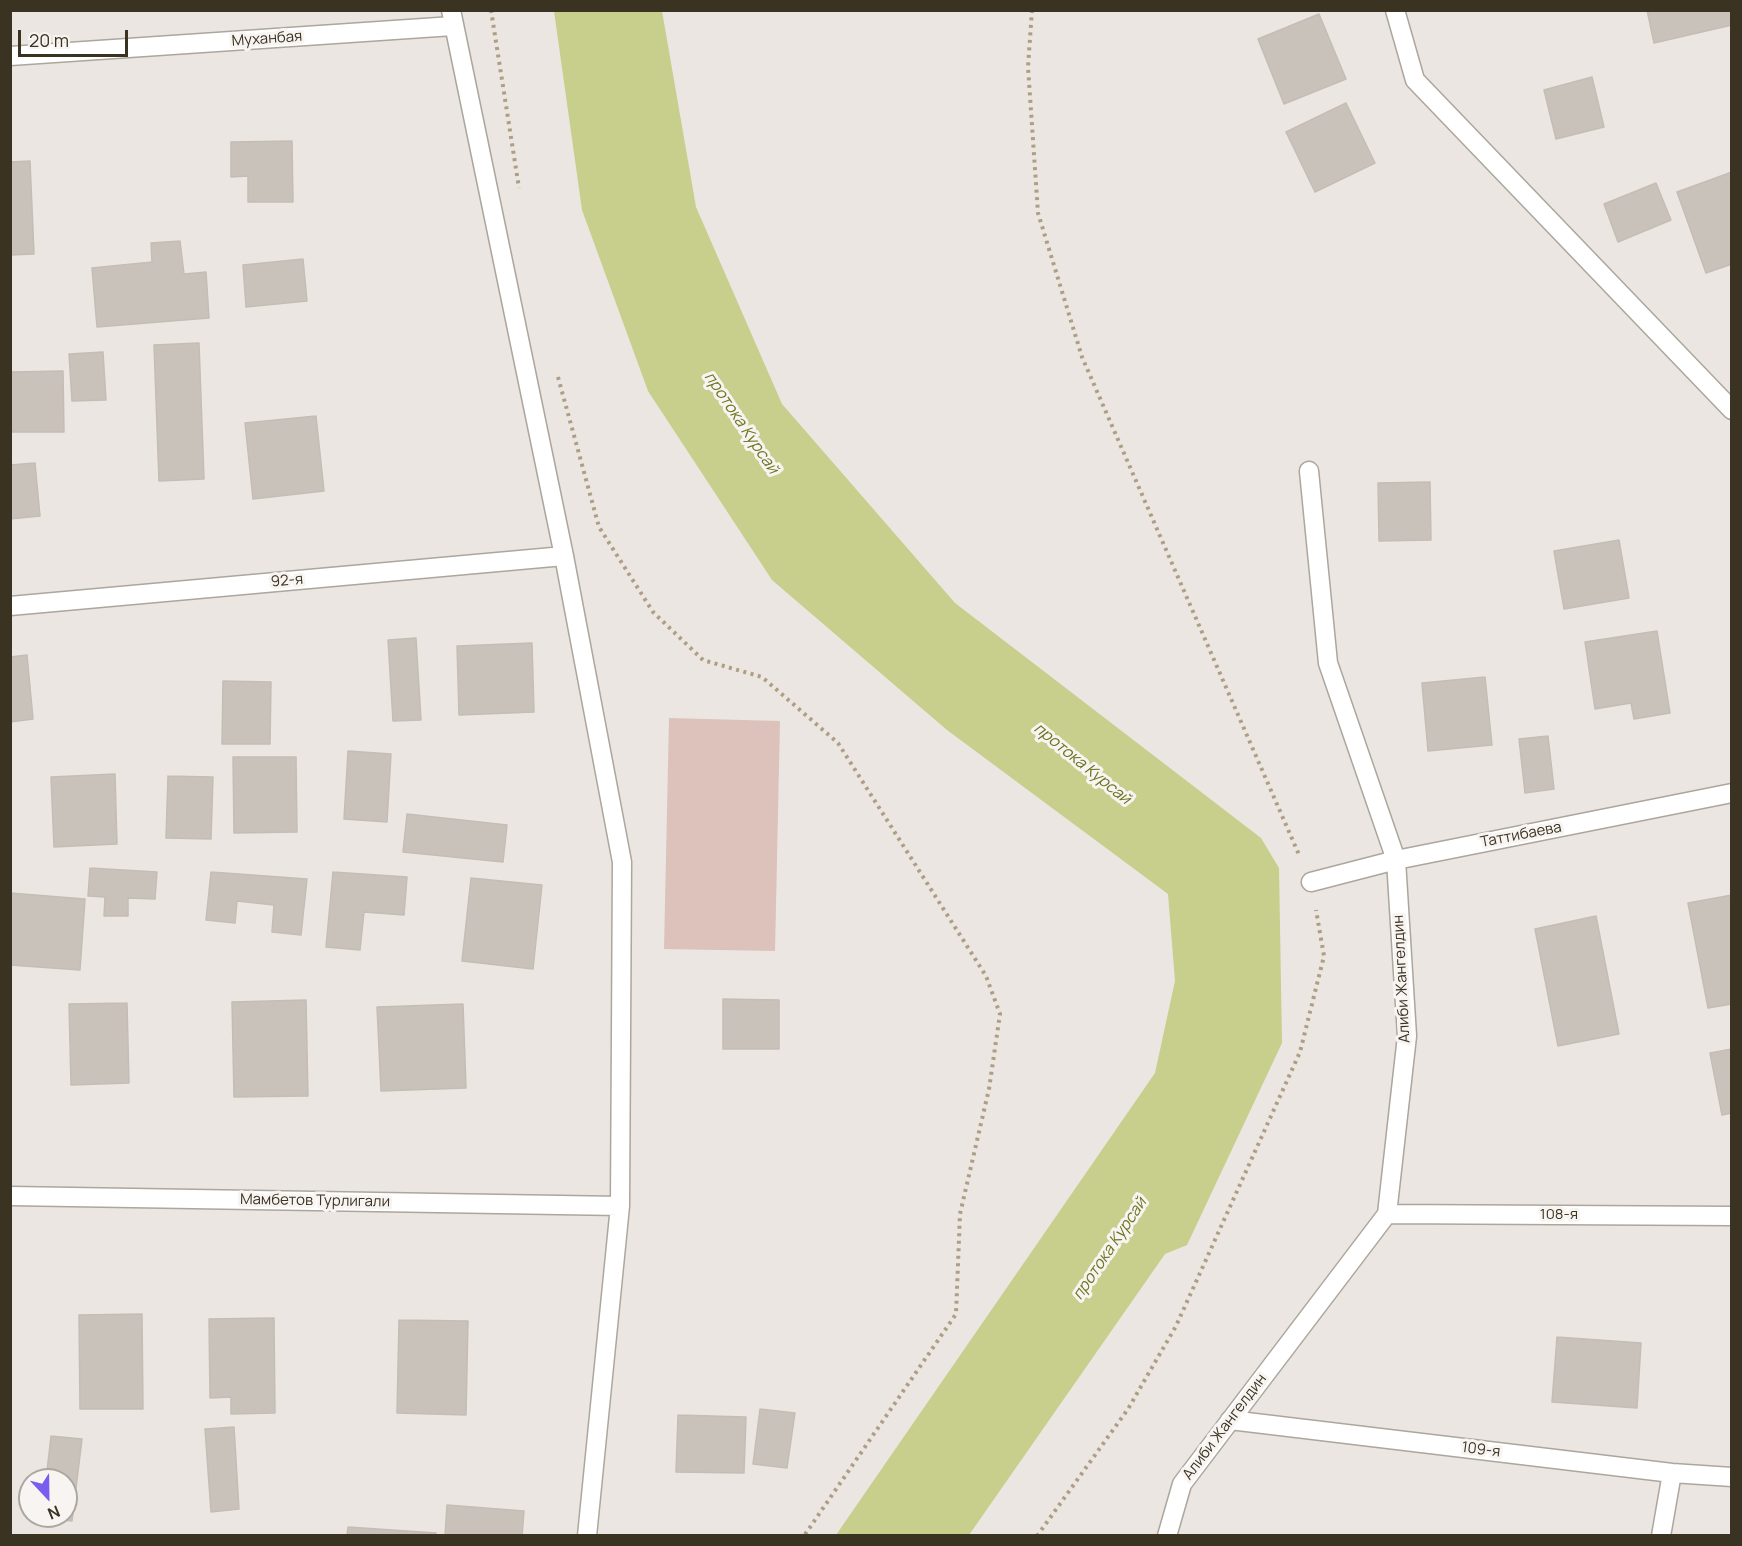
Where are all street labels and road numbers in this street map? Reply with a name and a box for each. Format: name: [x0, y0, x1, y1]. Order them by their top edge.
street label: Муханбая: [231, 28, 303, 50]
street label: 92-я: [270, 571, 304, 591]
street label: Таттибаева: [1479, 818, 1563, 852]
street label: Алиби Жангелдин: [1390, 914, 1414, 1044]
street label: Мамбетов Турлигали: [240, 1191, 390, 1211]
street label: 108-я: [1540, 1206, 1578, 1224]
street label: Алиби Жангелдин: [1179, 1370, 1271, 1484]
street label: 109-я: [1461, 1439, 1501, 1461]

